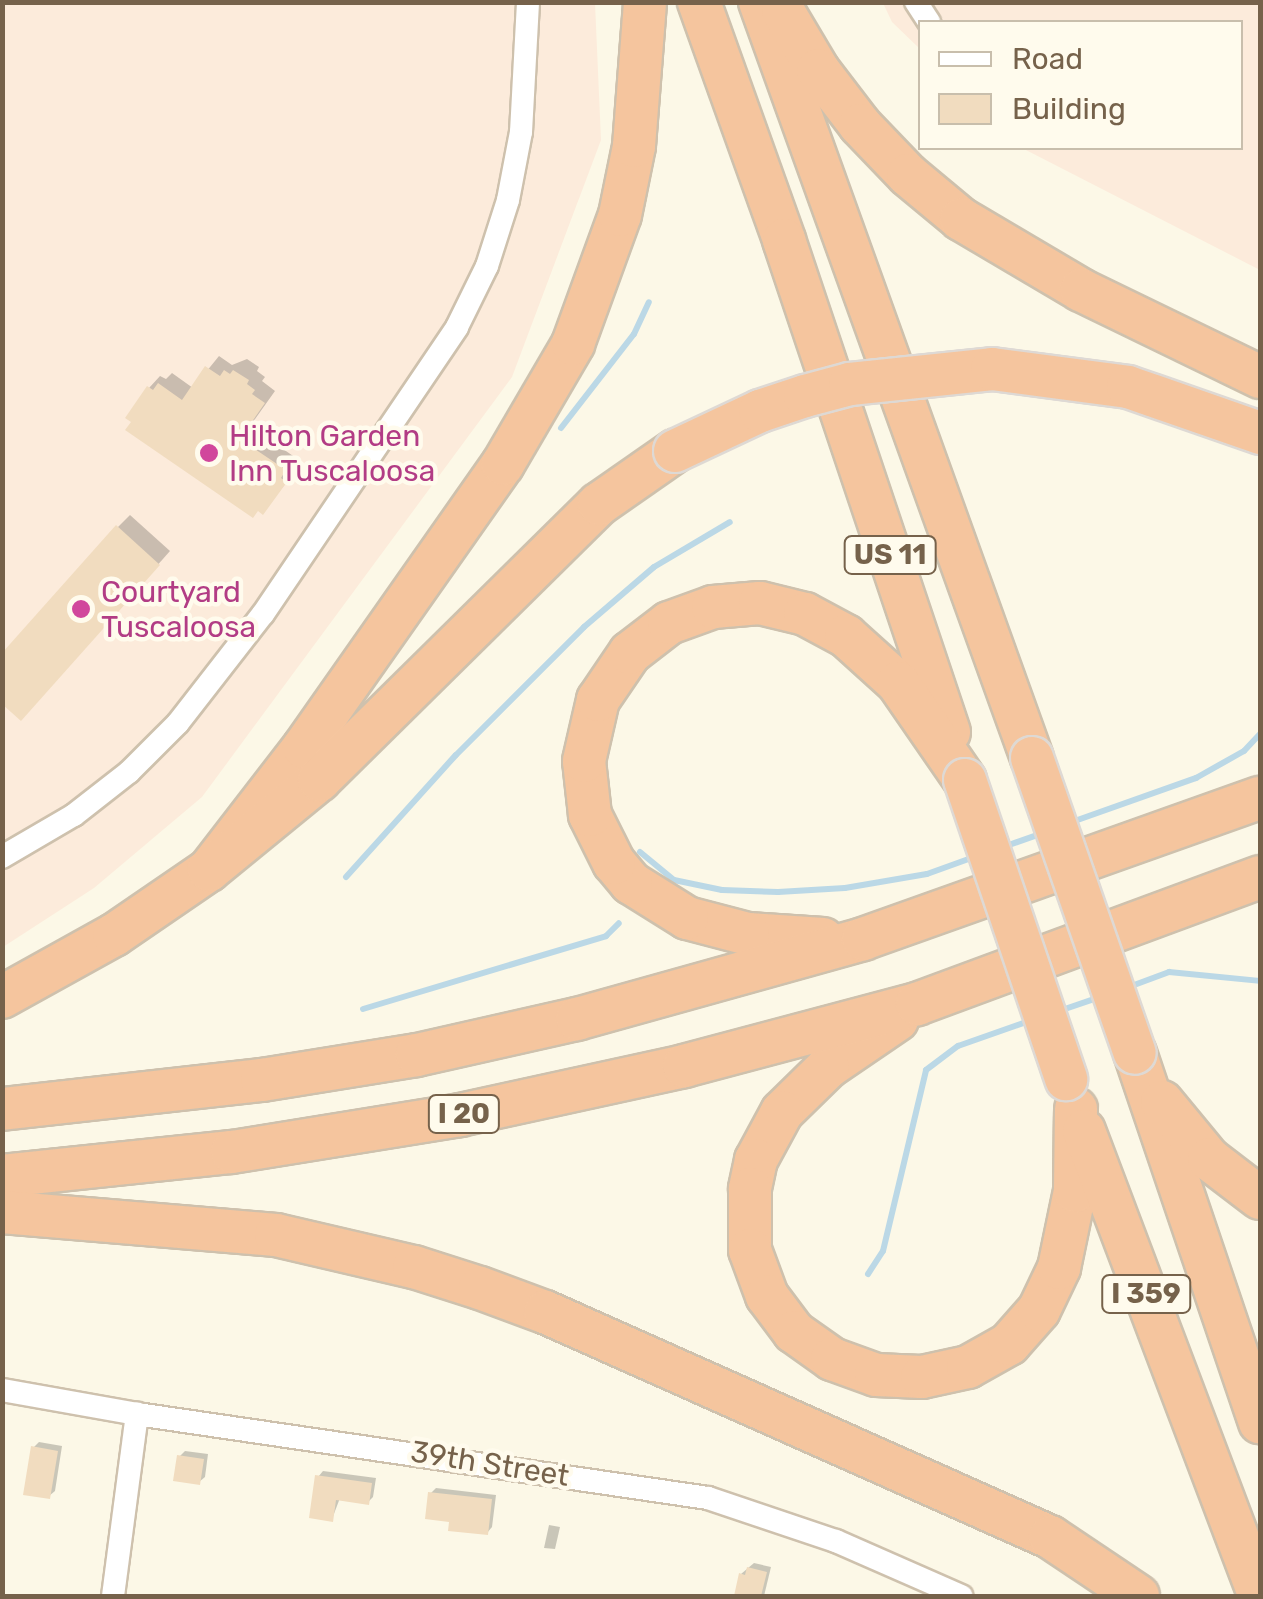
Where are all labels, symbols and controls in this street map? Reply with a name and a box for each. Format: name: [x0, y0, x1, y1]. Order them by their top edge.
legend: [918, 20, 1243, 150]
text: Road: [1012, 41, 1083, 77]
text: Building: [1012, 91, 1126, 127]
place label: Hilton Garden Inn Tuscaloosa: [229, 418, 436, 488]
marker: Hilton Garden Inn Tuscaloosa: [198, 442, 220, 464]
road number: US 11: [842, 532, 938, 578]
place label: Courtyard Tuscaloosa: [101, 574, 256, 644]
marker: Courtyard Tuscaloosa: [70, 598, 92, 620]
road number: I 20: [426, 1091, 502, 1137]
road number: I 359: [1101, 1271, 1191, 1317]
street label: 39th Street: [408, 1434, 572, 1494]

